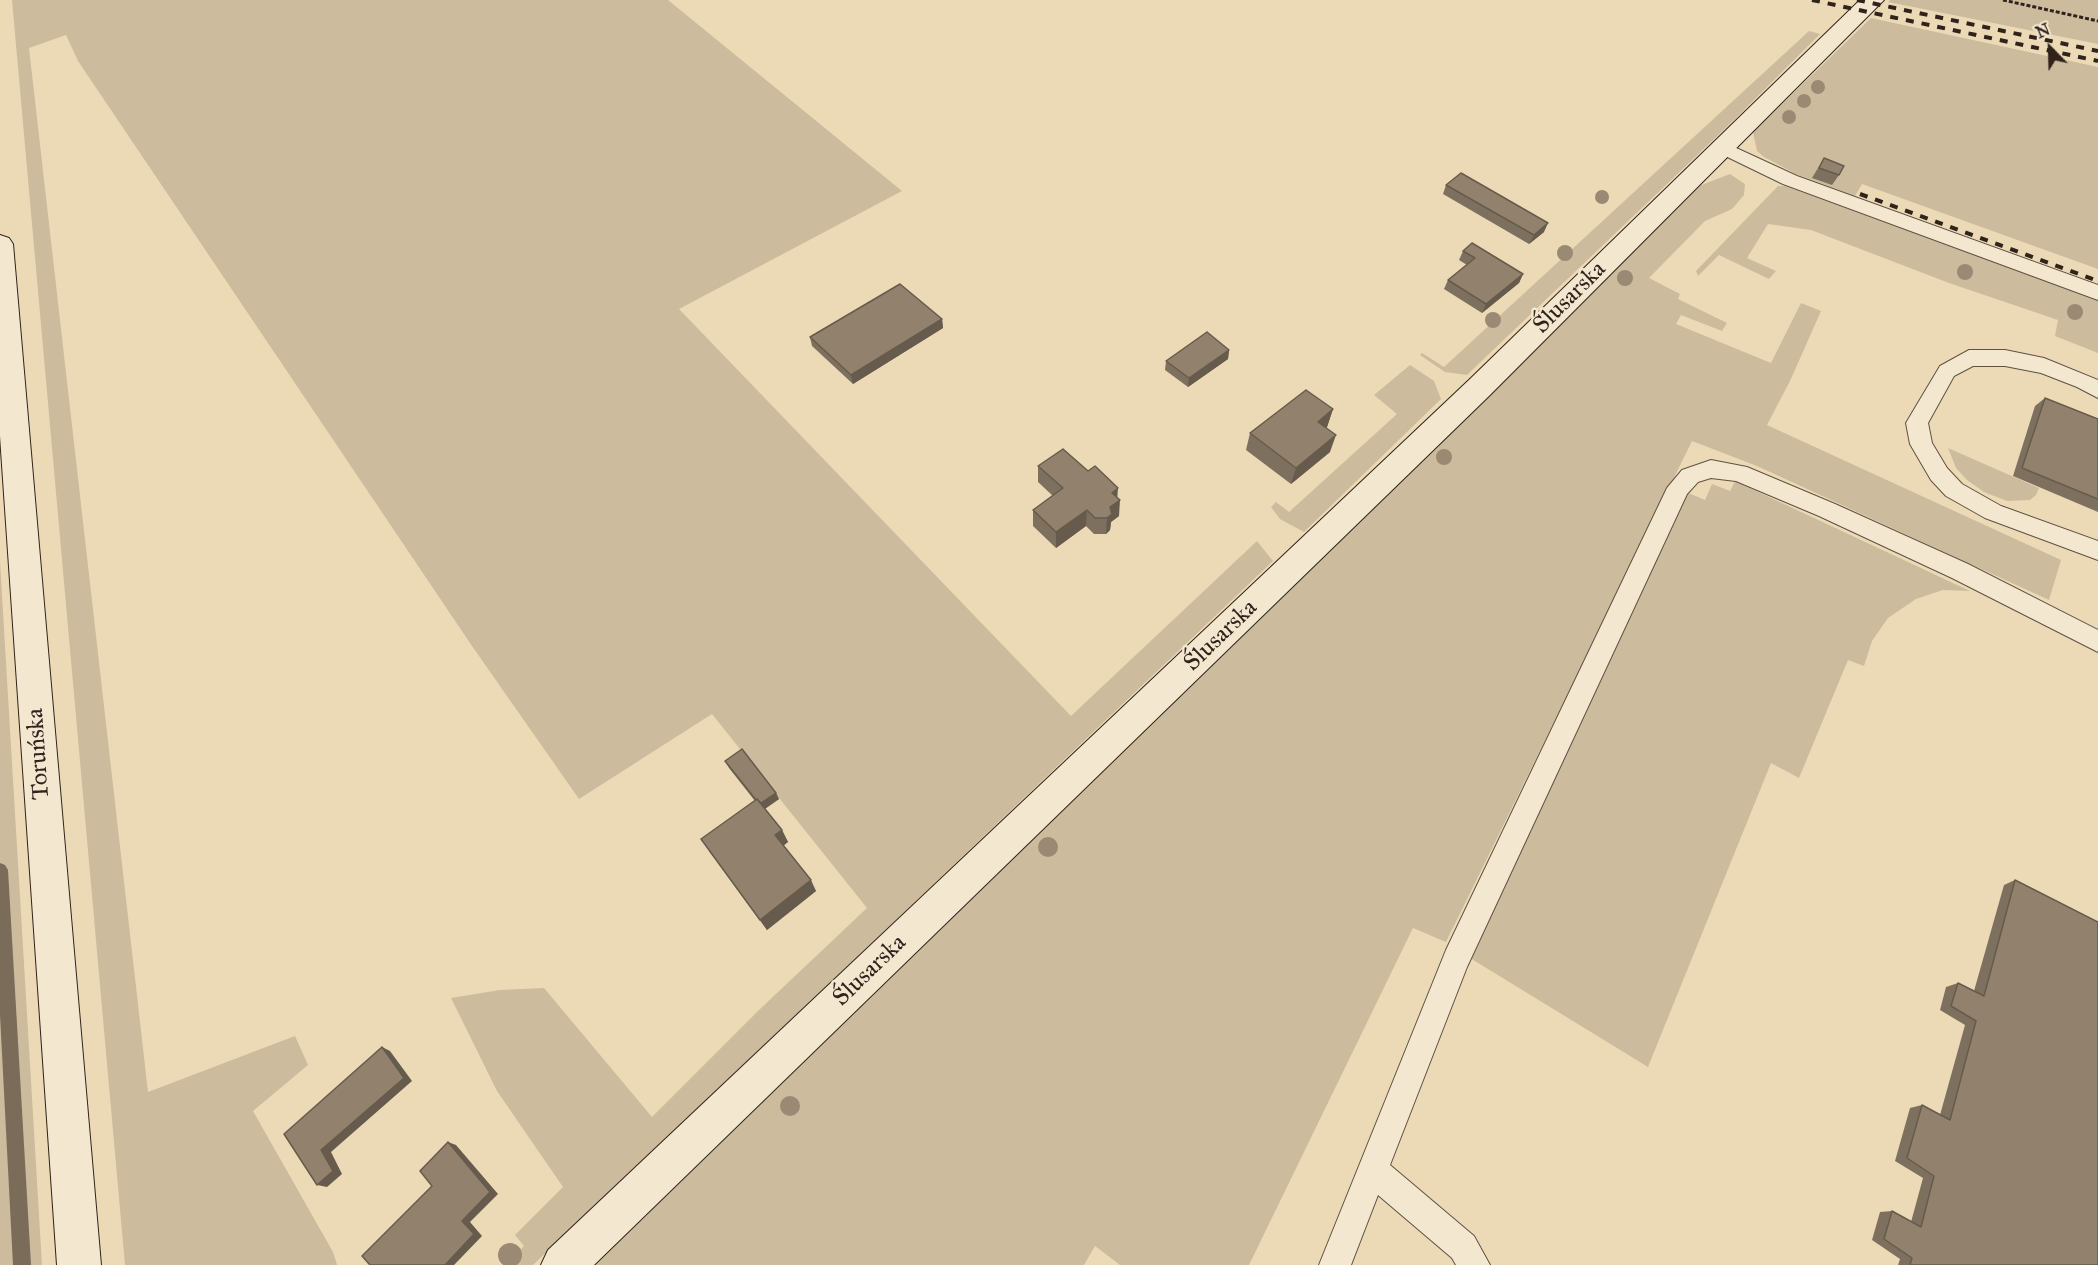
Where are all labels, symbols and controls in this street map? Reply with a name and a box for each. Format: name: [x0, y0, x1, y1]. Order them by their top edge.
north arrow: [2020, 18, 2080, 78]
text: N: [2033, 20, 2053, 42]
street label: Ślusarska: [1528, 256, 1612, 340]
street label: Ślusarska: [1178, 594, 1264, 678]
street label: Toruńska: [21, 707, 57, 801]
street label: Ślusarska: [827, 929, 913, 1013]

